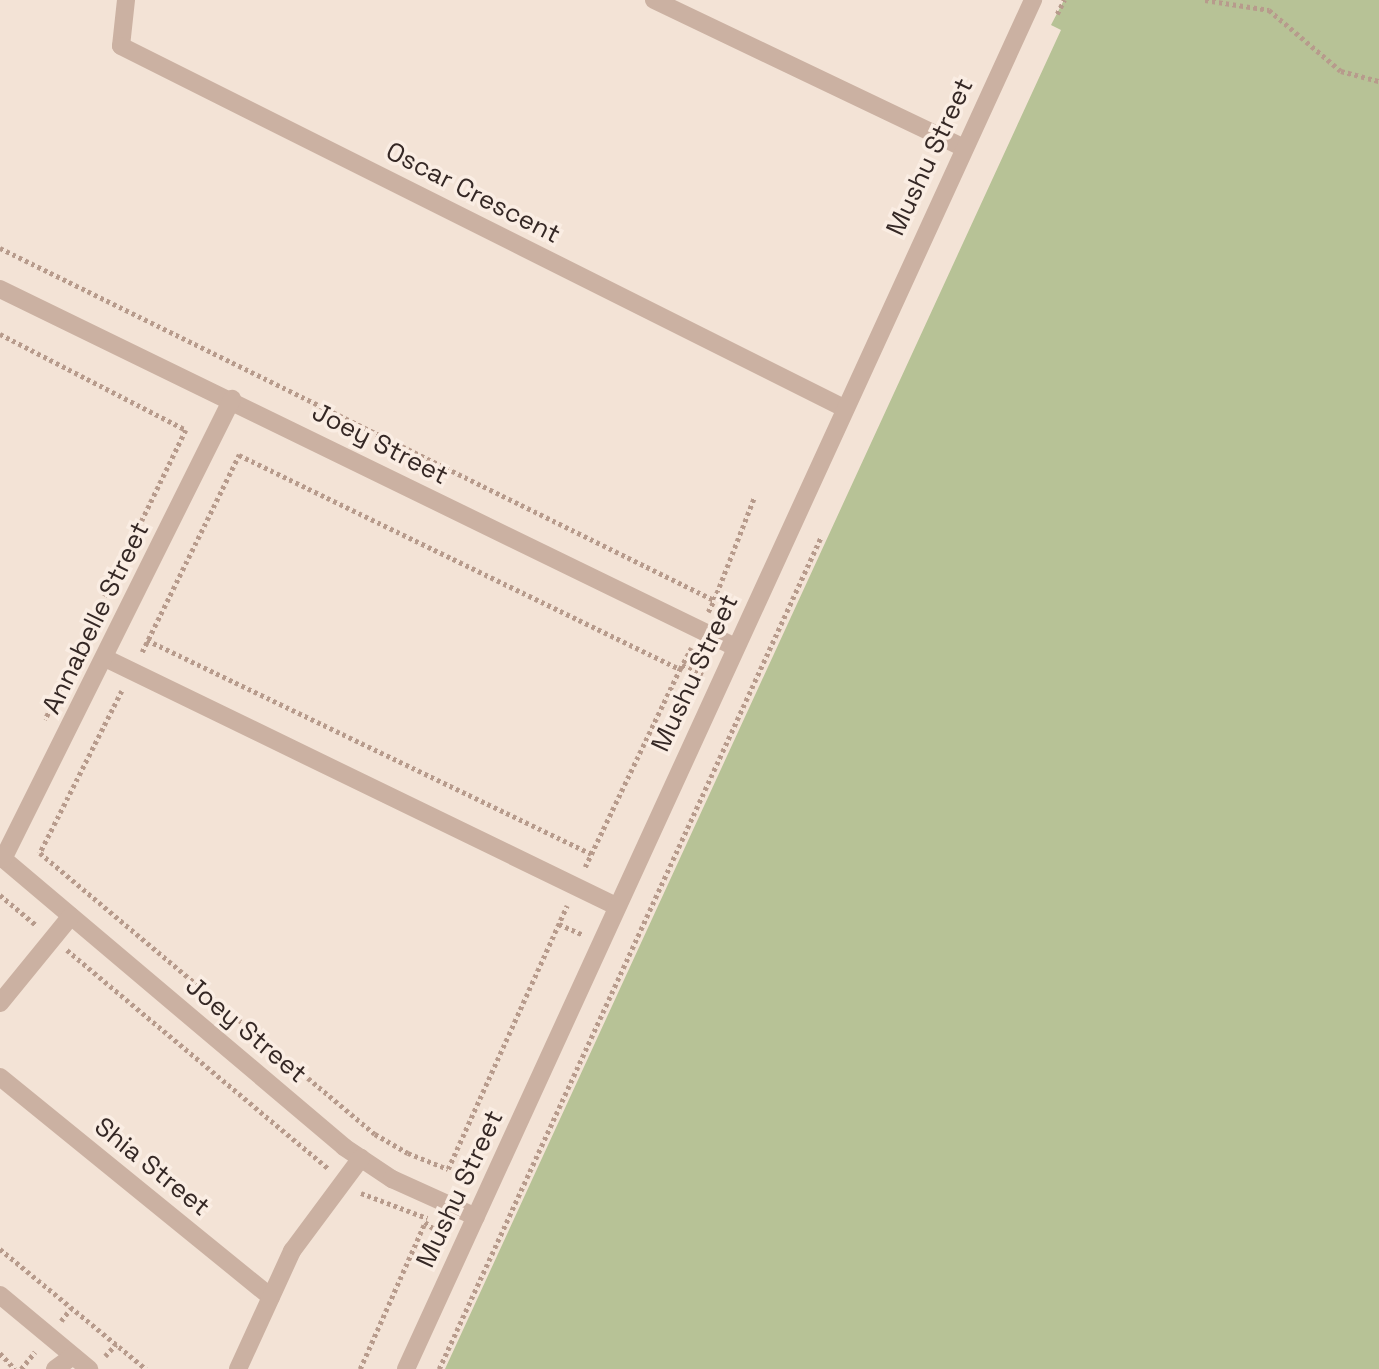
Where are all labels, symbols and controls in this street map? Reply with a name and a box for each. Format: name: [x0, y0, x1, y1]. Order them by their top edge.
street label: Mushu Street: [880, 73, 980, 241]
street label: Oscar Crescent: [381, 136, 565, 250]
street label: Joey Street: [307, 396, 453, 492]
street label: Annabelle Street: [36, 517, 156, 719]
street label: Mushu Street: [645, 589, 745, 757]
street label: Joey Street: [179, 970, 313, 1090]
street label: Mushu Street: [410, 1105, 510, 1273]
street label: Shia Street: [88, 1111, 216, 1223]

